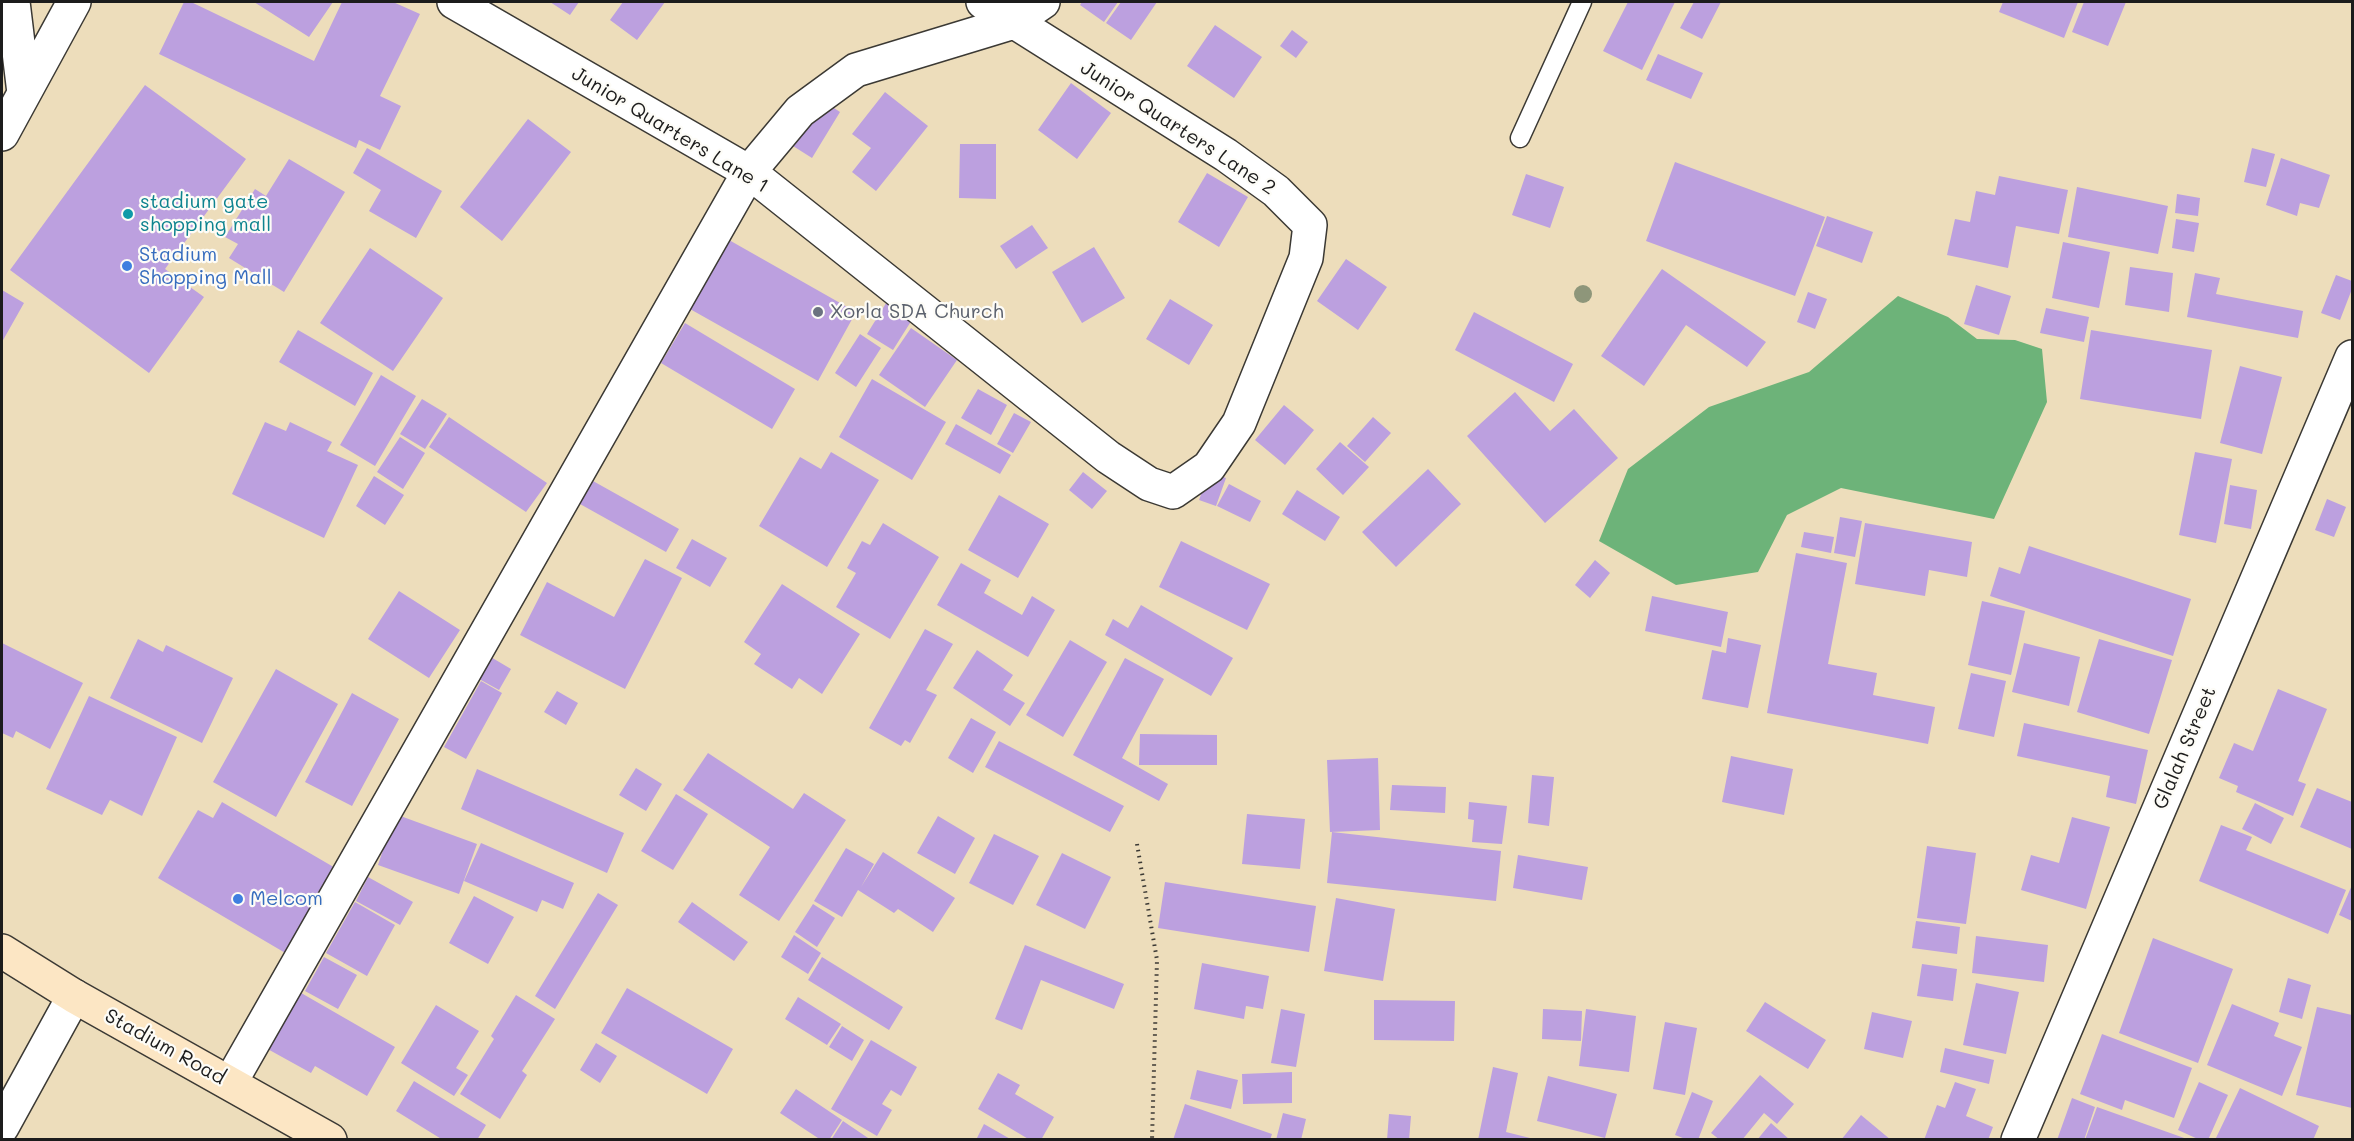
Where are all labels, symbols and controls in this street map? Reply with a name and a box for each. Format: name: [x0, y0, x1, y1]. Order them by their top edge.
street label: Junior Quarters Lane 2: [1076, 56, 1280, 200]
street label: Junior Quarters Lane 1: [567, 62, 773, 198]
place label: stadium gate shopping mall: [140, 190, 271, 237]
marker: stadium gate shopping mall: [121, 207, 135, 221]
place label: Stadium Shopping Mall: [139, 243, 272, 290]
marker: Stadium Shopping Mall: [120, 259, 134, 273]
place label: Xorla SDA Church: [830, 300, 1004, 324]
marker: Xorla SDA Church: [811, 305, 825, 319]
street label: Glalah Street: [2148, 683, 2222, 813]
place label: Melcom: [250, 887, 323, 911]
marker: Melcom: [231, 892, 245, 906]
street label: Stadium Road: [100, 1004, 230, 1090]

